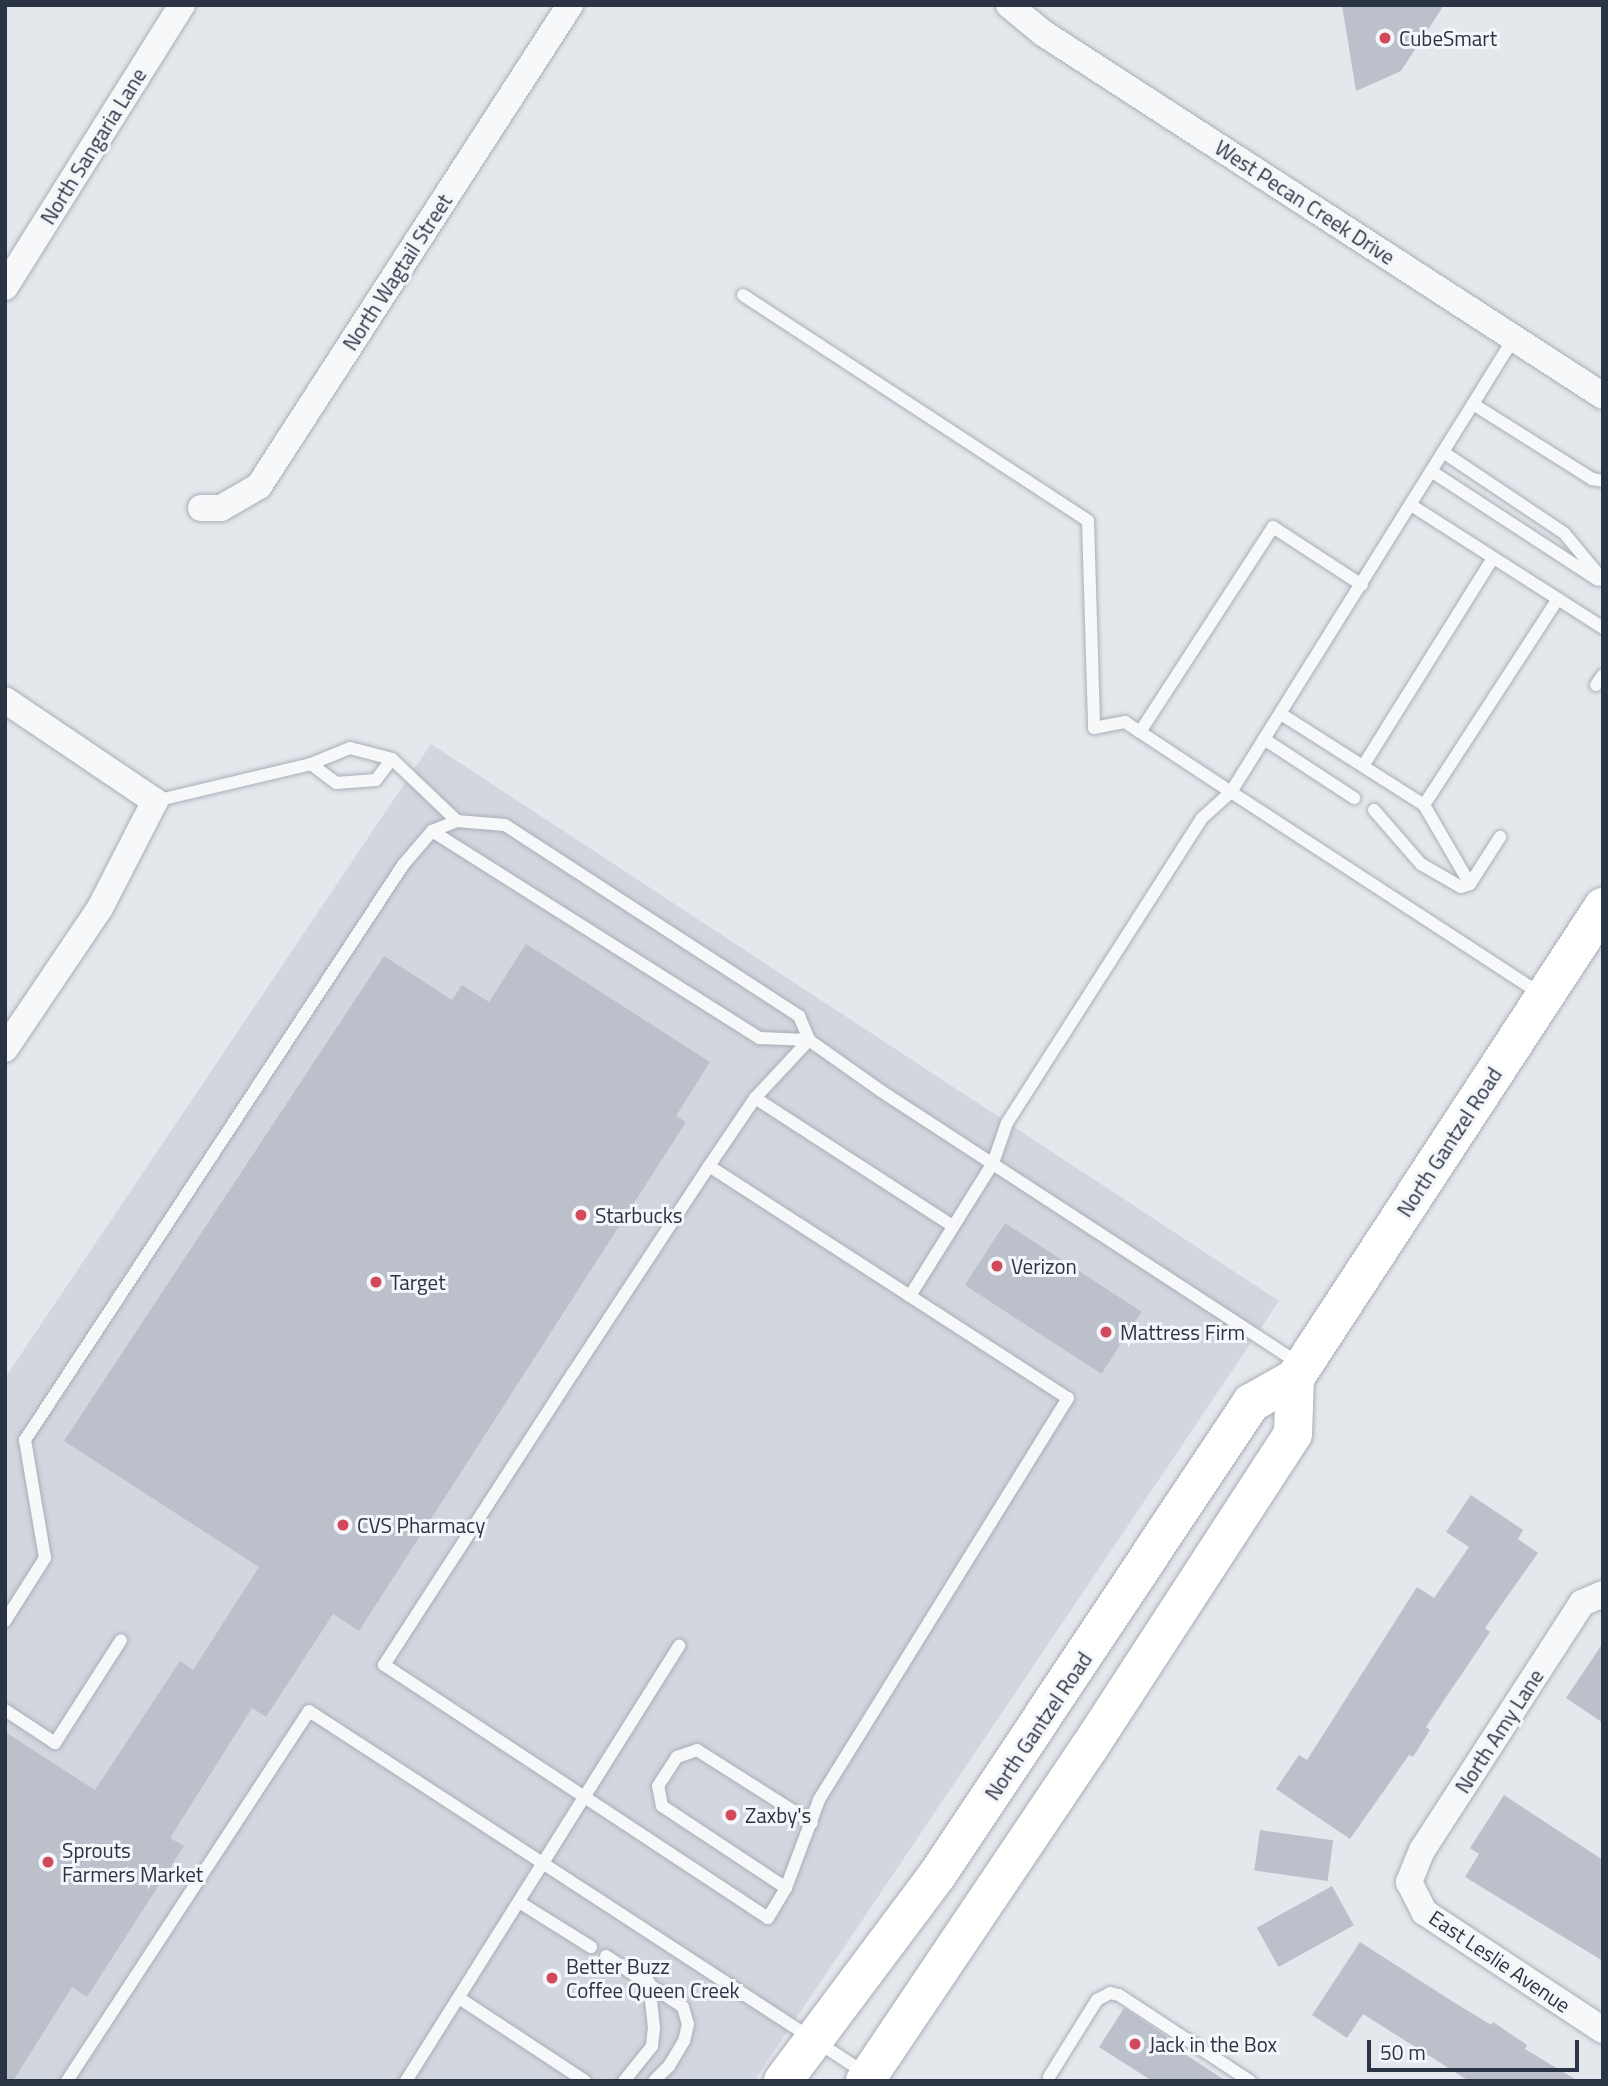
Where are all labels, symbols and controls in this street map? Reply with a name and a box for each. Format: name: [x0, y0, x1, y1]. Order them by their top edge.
place label: CubeSmart: [1399, 25, 1497, 51]
marker: CubeSmart: [1377, 30, 1393, 46]
street label: North Sangaria Lane: [35, 63, 151, 229]
street label: West Pecan Creek Drive: [1210, 134, 1400, 270]
street label: North Wagtail Street: [337, 189, 457, 355]
street label: North Gantzel Road: [1391, 1063, 1507, 1221]
place label: Starbucks: [595, 1202, 683, 1228]
marker: Starbucks: [573, 1207, 589, 1223]
place label: Verizon: [1011, 1253, 1077, 1279]
marker: Verizon: [989, 1258, 1005, 1274]
place label: Target: [390, 1269, 446, 1295]
marker: Target: [368, 1274, 384, 1290]
place label: Mattress Firm: [1120, 1319, 1245, 1345]
marker: Mattress Firm: [1098, 1324, 1114, 1340]
place label: CVS Pharmacy: [357, 1512, 485, 1538]
marker: CVS Pharmacy: [335, 1517, 351, 1533]
street label: North Gantzel Road: [979, 1647, 1097, 1805]
street label: North Amy Lane: [1450, 1664, 1548, 1798]
place label: Zaxby's: [745, 1802, 811, 1828]
marker: Zaxby's: [723, 1807, 739, 1823]
place label: Sprouts Farmers Market: [62, 1837, 203, 1887]
marker: Sprouts Farmers Market: [40, 1854, 56, 1870]
street label: East Leslie Avenue: [1425, 1905, 1575, 2017]
place label: Better Buzz Coffee Queen Creek: [566, 1953, 740, 2003]
marker: Better Buzz Coffee Queen Creek: [544, 1970, 560, 1986]
scale bar: [1370, 2026, 1582, 2070]
place label: Jack in the Box: [1149, 2031, 1277, 2057]
marker: Jack in the Box: [1127, 2036, 1143, 2052]
text: 50 m: [1380, 2036, 1426, 2068]

